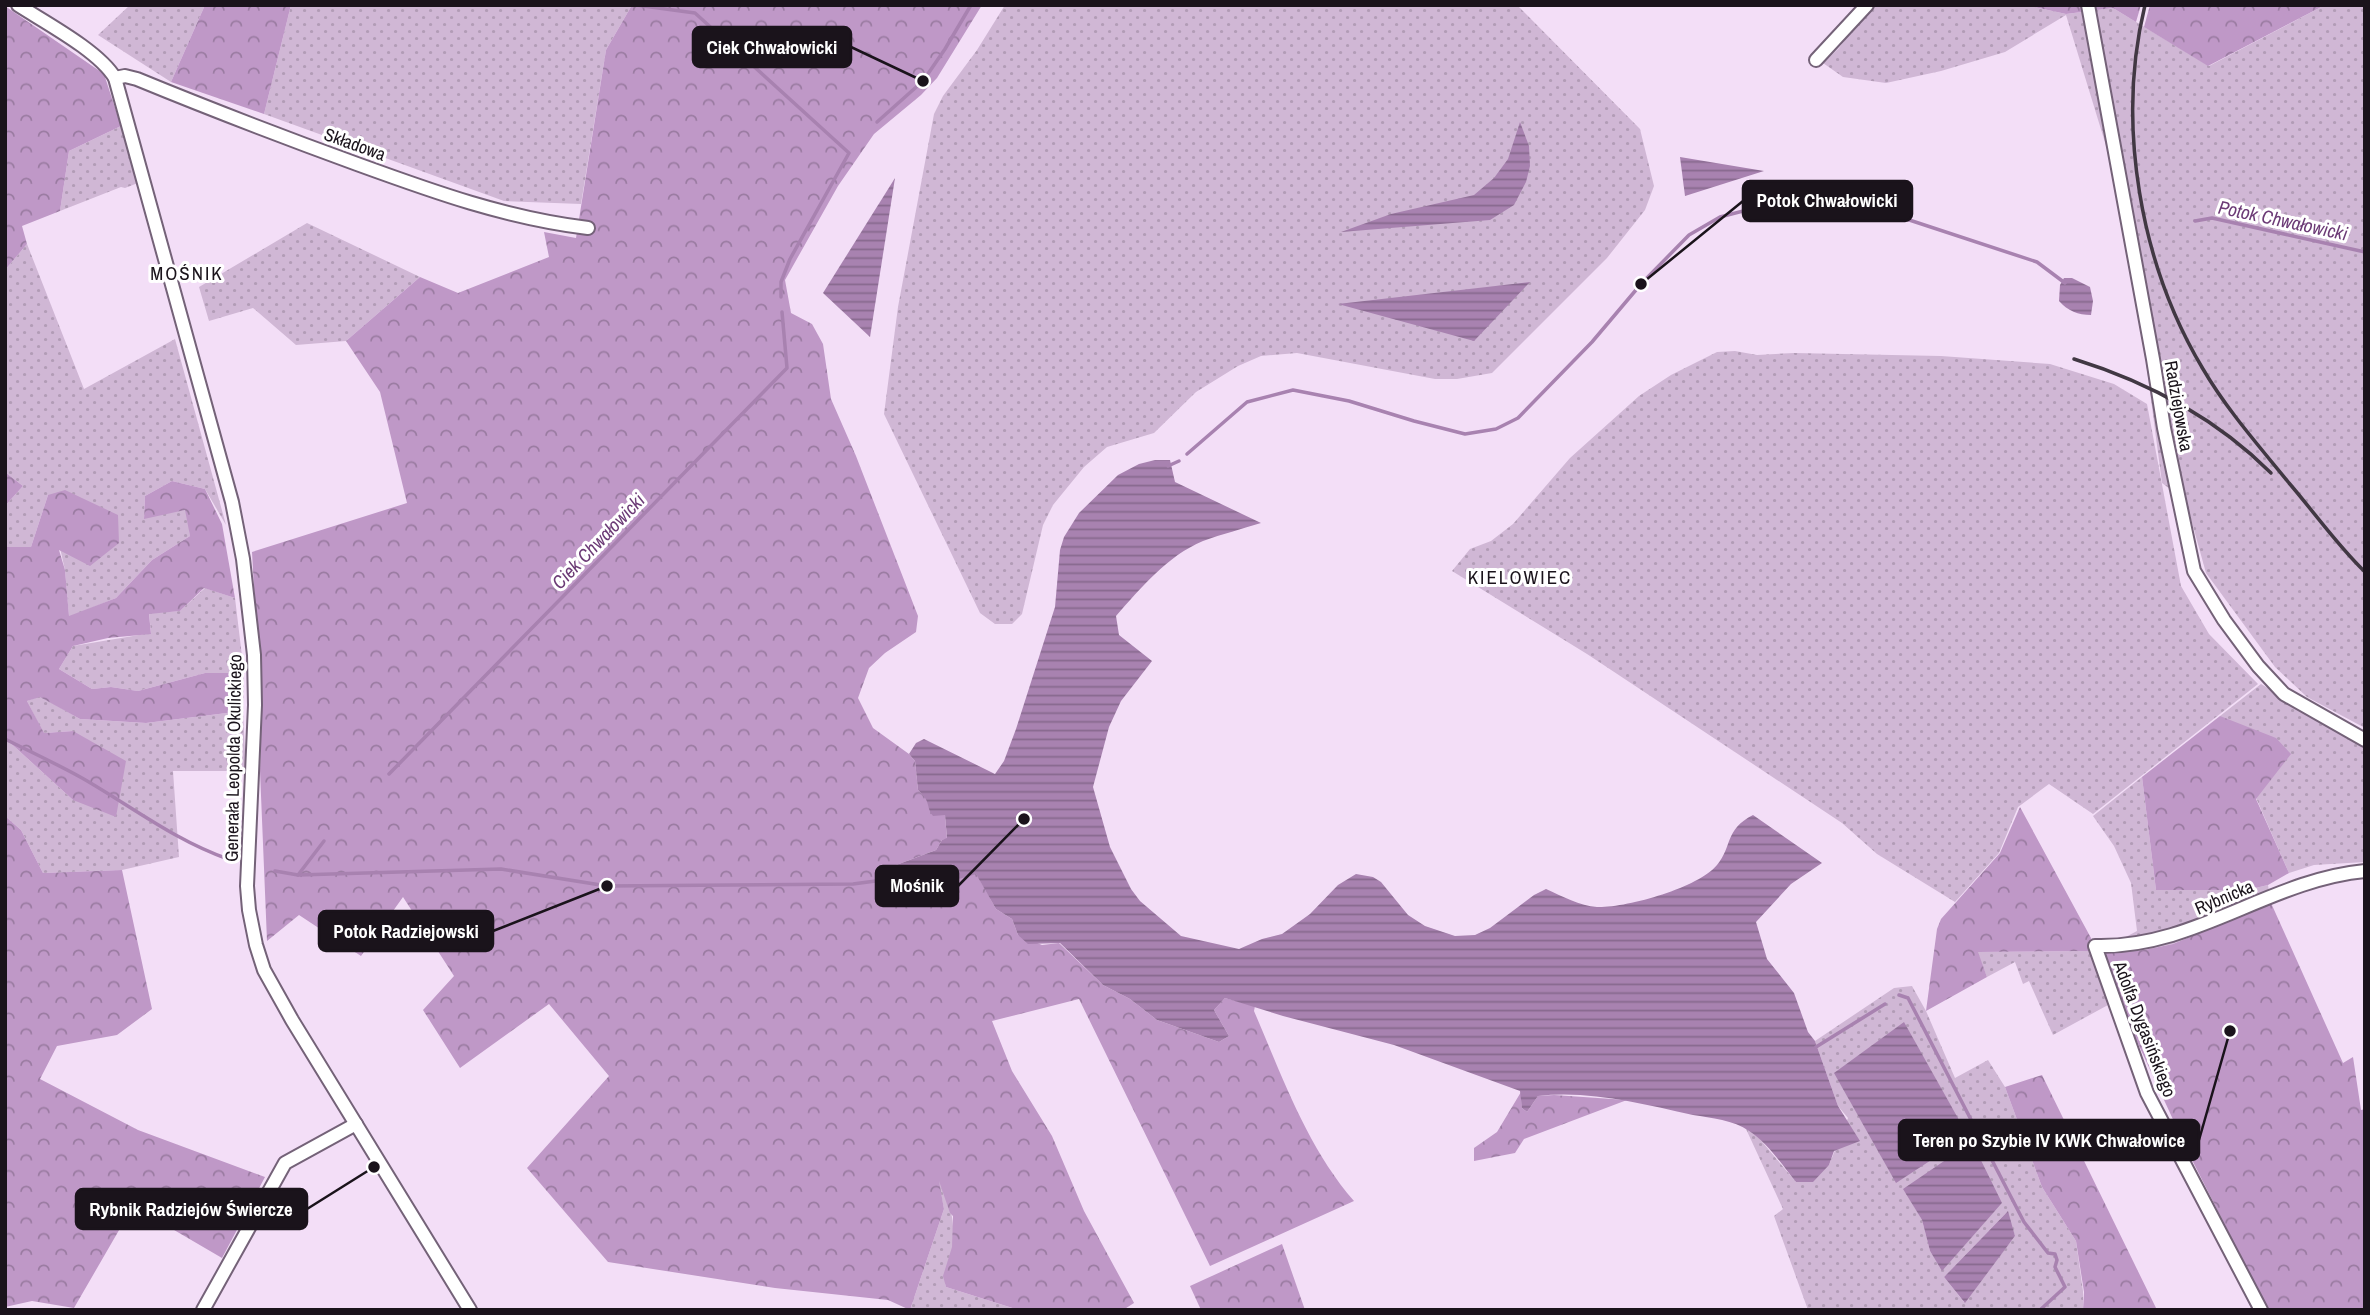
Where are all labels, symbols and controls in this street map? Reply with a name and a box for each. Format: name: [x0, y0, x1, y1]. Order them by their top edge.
callout: Ciek Chwałowicki: [693, 27, 851, 67]
text: Ciek Chwałowicki: [707, 34, 837, 60]
street label: Składowa: [321, 121, 389, 167]
callout: Potok Chwałowicki: [1743, 181, 1912, 221]
text: Potok Chwałowicki: [1756, 187, 1898, 213]
water label: Potok Chwałowicki: [2216, 194, 2351, 247]
district label: MOŚNIK: [150, 260, 224, 286]
street label: Radziejowska: [2159, 359, 2199, 453]
water label: Ciek Chwałowicki: [546, 487, 651, 595]
district label: KIELOWIEC: [1468, 564, 1572, 590]
street label: Generała Leopolda Okulickiego: [219, 654, 247, 862]
callout: Mośnik: [876, 866, 958, 906]
text: Mośnik: [890, 872, 944, 898]
street label: Rybnicka: [2191, 873, 2257, 921]
callout: Potok Radziejowski: [319, 911, 493, 951]
text: Potok Radziejowski: [333, 918, 479, 944]
street label: Adolfa Dygasińskiego: [2107, 957, 2182, 1101]
callout: Teren po Szybie IV KWK Chwałowice: [1899, 1120, 2199, 1160]
text: Teren po Szybie IV KWK Chwałowice: [1913, 1127, 2186, 1153]
callout: Rybnik Radziejów Świercze: [76, 1189, 307, 1229]
text: Rybnik Radziejów Świercze: [89, 1196, 293, 1222]

